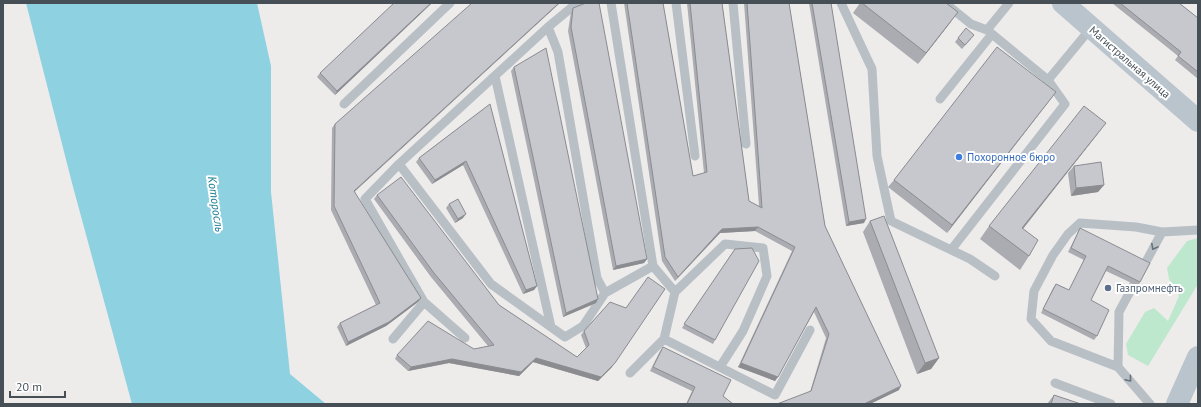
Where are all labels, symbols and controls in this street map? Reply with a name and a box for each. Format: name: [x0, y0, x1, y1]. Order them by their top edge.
street label: Магистральная улица: [1087, 23, 1173, 101]
place label: Похоронное бюро: [967, 150, 1055, 164]
marker: Похоронное бюро: [954, 152, 964, 162]
water label: Которосль: [205, 175, 227, 233]
one-way arrow: [1151, 243, 1159, 250]
place label: Газпромнефть: [1116, 281, 1183, 295]
marker: Газпромнефть: [1103, 283, 1113, 293]
scale bar: [10, 373, 65, 399]
one-way arrow: [1124, 374, 1131, 381]
text: 20 m: [16, 379, 42, 394]

